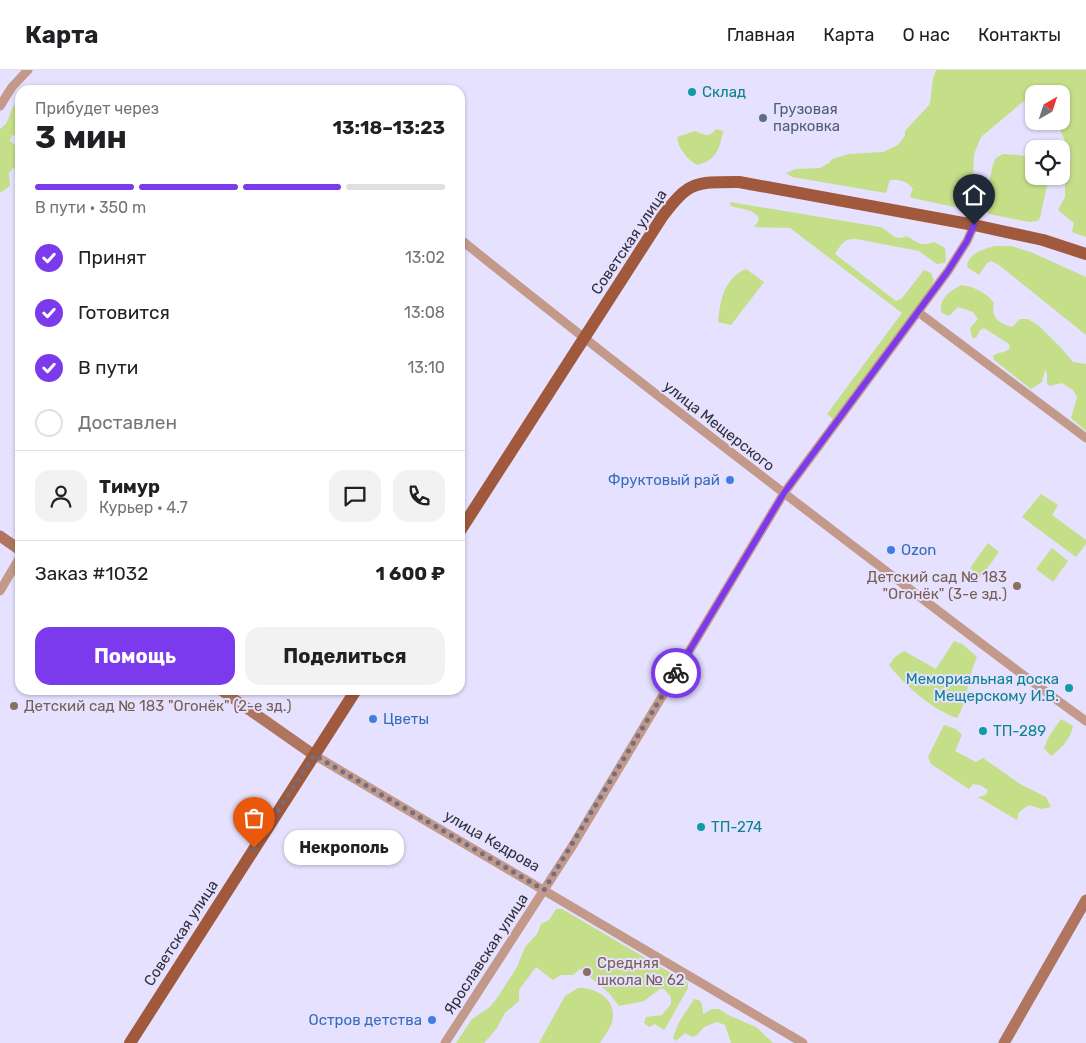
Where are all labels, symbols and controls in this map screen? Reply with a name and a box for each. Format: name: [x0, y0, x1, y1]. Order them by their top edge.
text: Карта: [25, 21, 98, 49]
text: Главная: [727, 24, 795, 46]
text: Карта: [823, 24, 875, 46]
text: О нас: [903, 24, 950, 46]
text: Контакты: [978, 24, 1061, 46]
place label: Склад: [702, 83, 746, 101]
north arrow: [1025, 85, 1070, 130]
map controls: [1025, 85, 1070, 185]
marker: Склад: [686, 86, 698, 98]
text: Прибудет через: [35, 99, 159, 118]
place label: Грузовая парковка: [773, 100, 840, 135]
marker: Грузовая парковка: [757, 112, 769, 124]
text: 13:18–13:23: [333, 116, 445, 139]
text: 3 мин: [35, 118, 127, 156]
button: locate: [1025, 140, 1070, 185]
pin: [953, 174, 995, 225]
icon: home: [960, 181, 988, 209]
street label: Советская улица: [587, 186, 671, 298]
text: В пути · 350 m: [35, 198, 146, 217]
icon: check: [35, 244, 63, 272]
text: Принят: [78, 246, 146, 269]
text: 13:02: [405, 248, 445, 267]
icon: check: [35, 299, 63, 327]
text: Готовится: [78, 301, 170, 324]
text: 13:08: [404, 303, 445, 322]
icon: check: [35, 354, 63, 382]
text: В пути: [78, 356, 138, 379]
text: 13:10: [407, 358, 445, 377]
street label: улица Мещерского: [660, 377, 778, 475]
text: Доставлен: [78, 411, 177, 434]
button: person: [35, 470, 87, 522]
button: chat: [329, 470, 381, 522]
button: phone: [393, 470, 445, 522]
place label: Фруктовый рай: [608, 471, 720, 489]
marker: Фруктовый рай: [724, 474, 736, 486]
text: Тимур: [99, 475, 160, 498]
text: Курьер · 4.7: [99, 498, 188, 517]
place label: Ozon: [901, 541, 936, 559]
marker: Ozon: [885, 544, 897, 556]
text: Заказ #1032: [35, 562, 148, 585]
text: 1 600 ₽: [376, 562, 445, 585]
place label: Детский сад № 183 "Огонёк" (3-е зд.): [867, 568, 1007, 603]
marker: Детский сад № 183 "Огонёк" (3-е зд.): [1011, 580, 1023, 592]
button: Помощь: [35, 627, 235, 685]
button: Поделиться: [245, 627, 445, 685]
courier: [651, 648, 701, 698]
icon: bike: [662, 659, 690, 687]
place label: Мемориальная доска Мещерскому И.В.: [906, 670, 1059, 705]
marker: Мемориальная доска Мещерскому И.В.: [1063, 682, 1075, 694]
place label: Детский сад № 183 "Огонёк" (2-е зд.): [24, 697, 292, 715]
marker: Детский сад № 183 "Огонёк" (2-е зд.): [8, 700, 20, 712]
place label: Цветы: [383, 710, 429, 728]
marker: Цветы: [367, 713, 379, 725]
place label: ТП-289: [993, 722, 1046, 740]
marker: ТП-289: [977, 725, 989, 737]
pin: [233, 797, 275, 848]
icon: bag: [240, 804, 268, 832]
street label: улица Кедрова: [441, 806, 543, 876]
place label: ТП-274: [711, 818, 762, 836]
marker: ТП-274: [695, 821, 707, 833]
callout: Некрополь: [284, 830, 404, 866]
text: Некрополь: [299, 838, 389, 857]
street label: Советская улица: [140, 877, 222, 989]
street label: Ярославская улица: [440, 890, 532, 1018]
place label: Средняя школа № 62: [597, 954, 685, 989]
marker: Средняя школа № 62: [581, 966, 593, 978]
place label: Остров детства: [309, 1011, 422, 1029]
marker: Остров детства: [426, 1014, 438, 1026]

